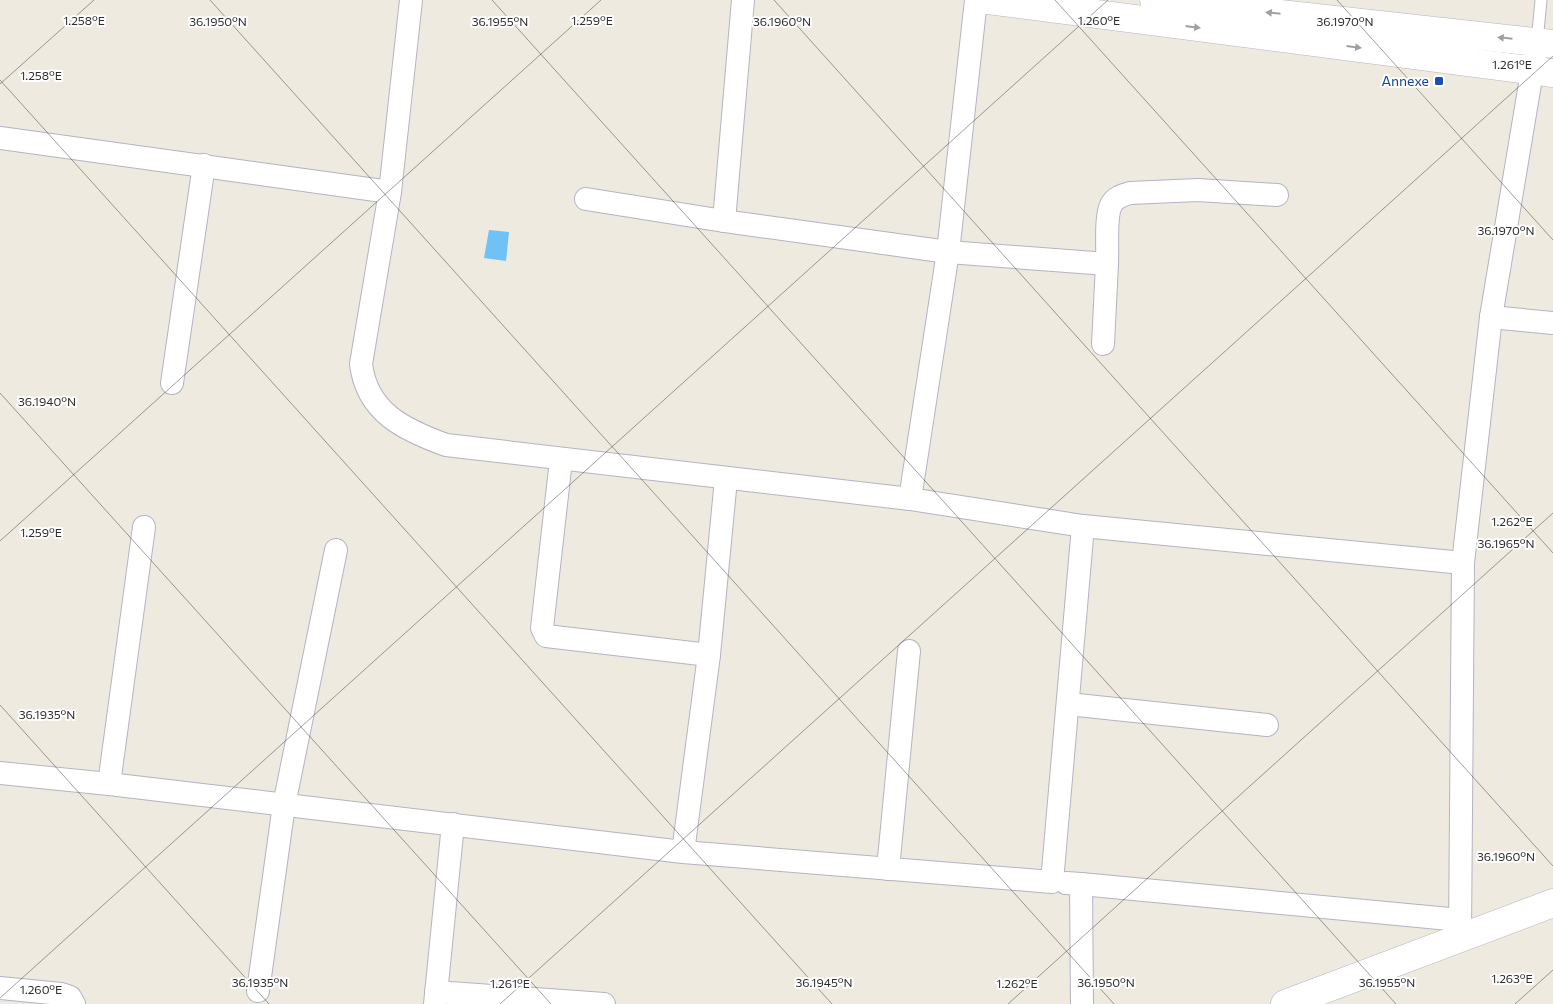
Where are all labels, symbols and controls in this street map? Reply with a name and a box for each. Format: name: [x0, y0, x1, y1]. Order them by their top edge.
one-way arrow: [1265, 9, 1281, 17]
text: 1.258°E: [63, 13, 105, 27]
text: 1.259°E: [571, 13, 613, 27]
text: 1.260°E: [1078, 13, 1120, 27]
text: 36.1950°N: [189, 14, 247, 28]
text: 36.1955°N: [472, 14, 528, 28]
text: 36.1960°N: [753, 14, 811, 28]
text: 36.1970°N: [1317, 14, 1374, 28]
one-way arrow: [1185, 23, 1201, 31]
one-way arrow: [1496, 34, 1512, 42]
one-way arrow: [1347, 43, 1363, 51]
text: 1.261°E: [1492, 57, 1532, 71]
text: 1.258°E: [20, 68, 62, 82]
place label: Annexe: [1381, 72, 1429, 89]
marker: Annexe: [1433, 75, 1445, 87]
text: 36.1970°N: [1478, 223, 1535, 237]
text: 36.1940°N: [18, 394, 76, 408]
text: 1.262°E: [1491, 514, 1533, 528]
text: 1.259°E: [20, 525, 62, 539]
text: 36.1965°N: [1477, 536, 1535, 550]
text: 36.1935°N: [19, 707, 75, 721]
text: 36.1960°N: [1477, 849, 1535, 863]
text: 1.263°E: [1491, 971, 1533, 985]
text: 36.1935°N: [232, 975, 288, 989]
text: 36.1945°N: [795, 975, 853, 989]
text: 36.1950°N: [1077, 975, 1135, 989]
text: 36.1955°N: [1359, 975, 1415, 989]
text: 1.261°E: [490, 976, 530, 990]
text: 1.262°E: [996, 976, 1038, 990]
text: 1.260°E: [20, 982, 62, 996]

